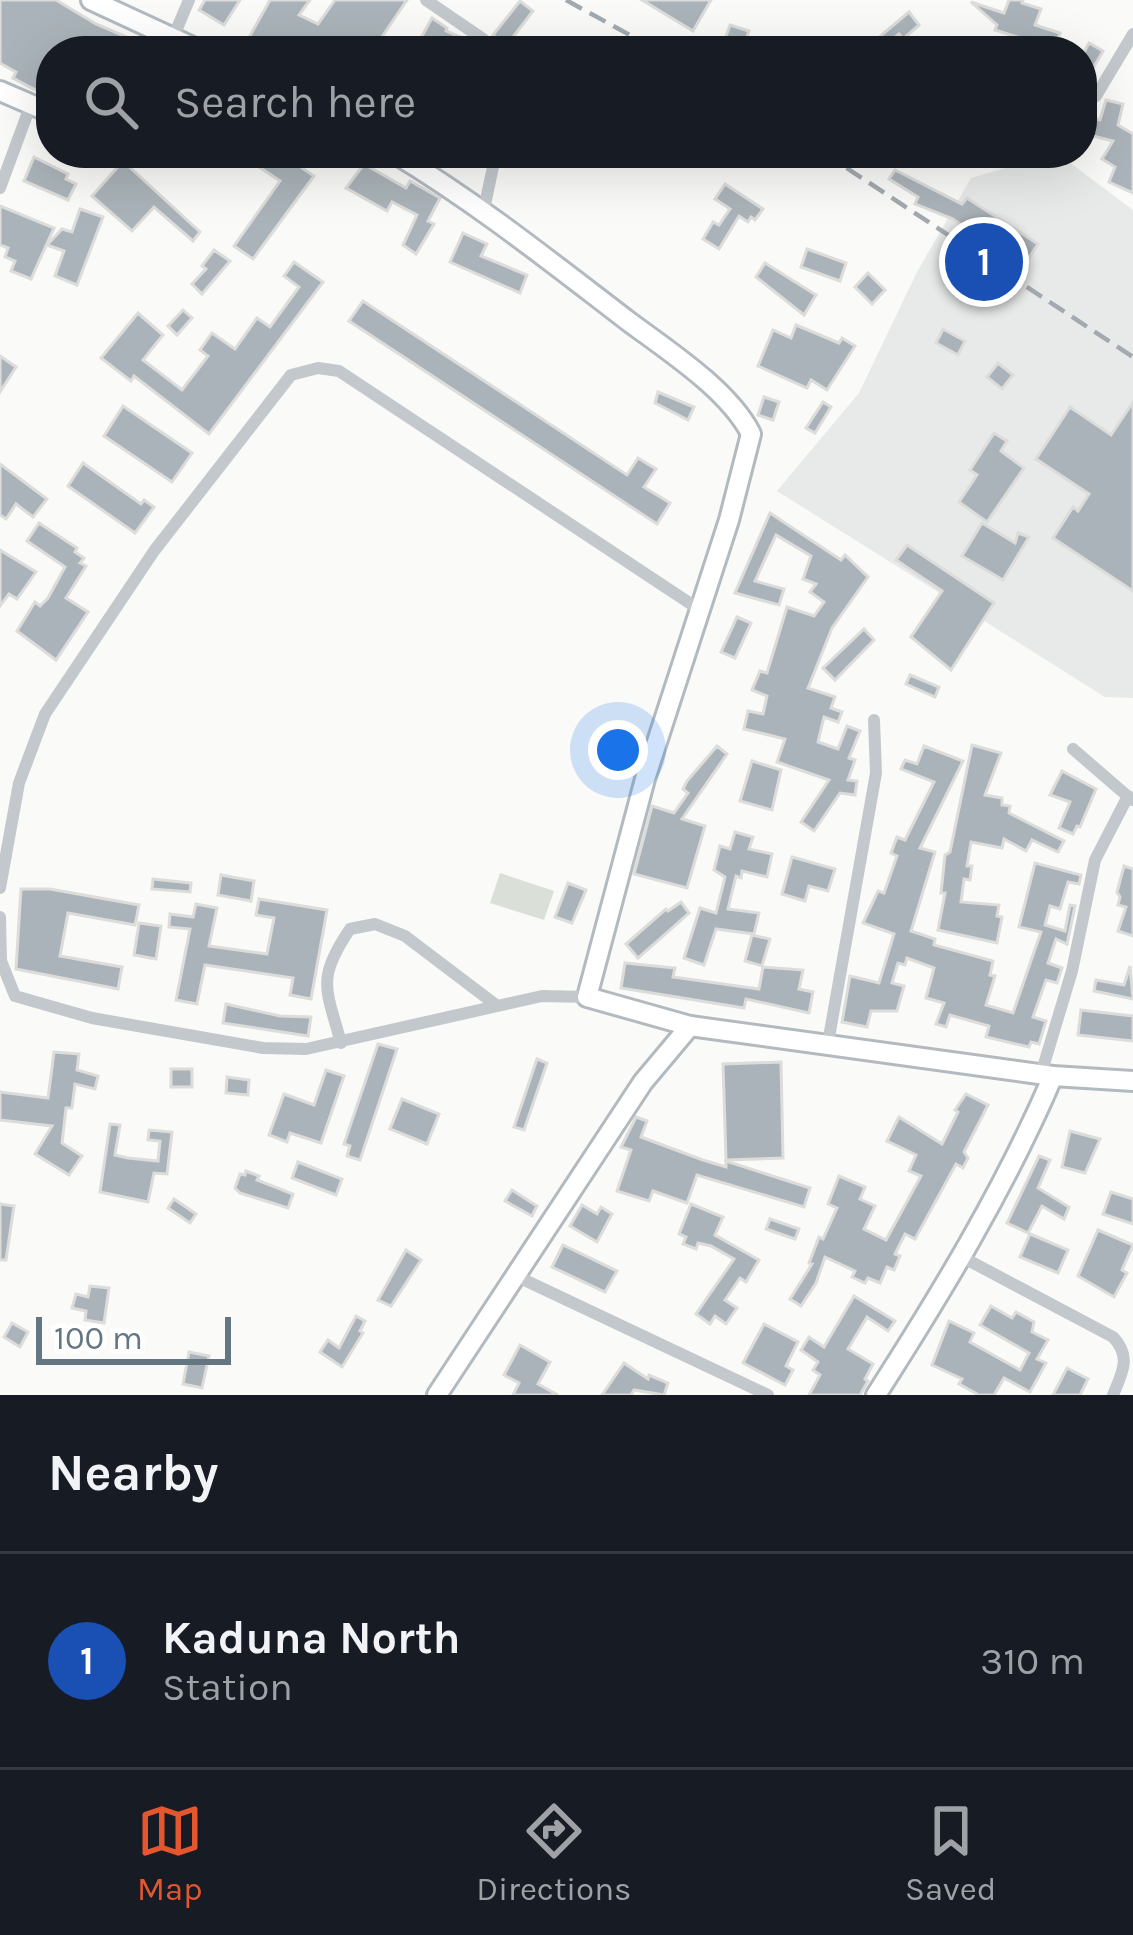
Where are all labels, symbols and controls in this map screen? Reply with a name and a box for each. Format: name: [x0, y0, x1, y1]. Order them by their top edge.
search box: [36, 36, 1097, 168]
icon: search: [78, 69, 144, 135]
text: Search here: [174, 76, 416, 128]
pin: 1: [945, 217, 1023, 307]
your location: [588, 720, 648, 780]
scale bar: [36, 1311, 231, 1364]
text: 100 m: [54, 1319, 143, 1357]
text: Nearby: [48, 1443, 218, 1503]
text: Kaduna North: [162, 1612, 461, 1664]
text: 1: [80, 1638, 94, 1684]
text: 310 m: [980, 1638, 1085, 1684]
text: Station: [162, 1664, 293, 1710]
tab: Map: [137, 1798, 203, 1908]
tab: Directions: [476, 1798, 631, 1908]
tab: Saved: [905, 1798, 996, 1908]

